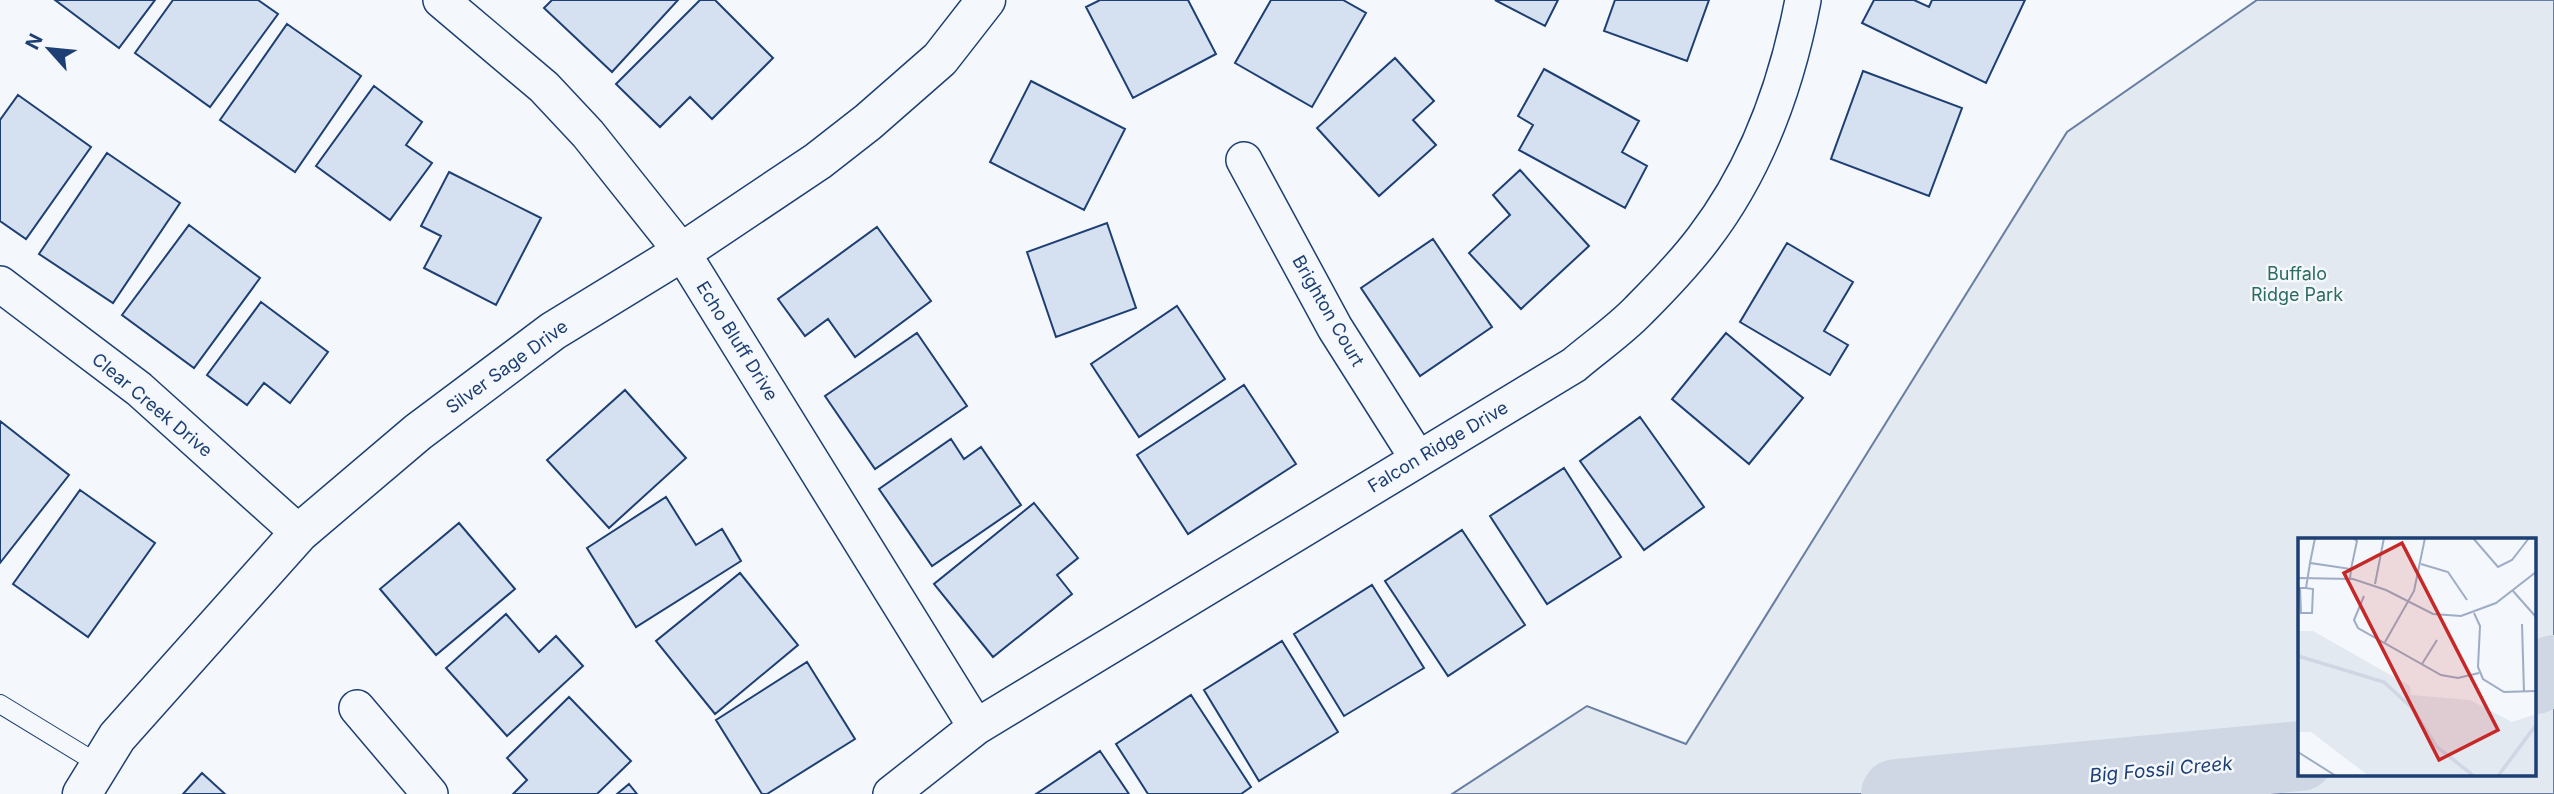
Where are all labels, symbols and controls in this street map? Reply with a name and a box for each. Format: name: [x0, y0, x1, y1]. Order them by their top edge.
north arrow: [14, 14, 84, 84]
text: N: [21, 30, 48, 53]
street label: Brighton Court: [1288, 252, 1369, 370]
park label: Buffalo Ridge Park: [2251, 263, 2343, 305]
street label: Echo Bluff Drive: [692, 277, 783, 404]
street label: Silver Sage Drive: [442, 315, 572, 418]
street label: Clear Creek Drive: [88, 348, 217, 461]
street label: Falcon Ridge Drive: [1364, 396, 1512, 497]
inset map: [2298, 538, 2536, 776]
water label: Big Fossil Creek: [2089, 752, 2234, 787]

